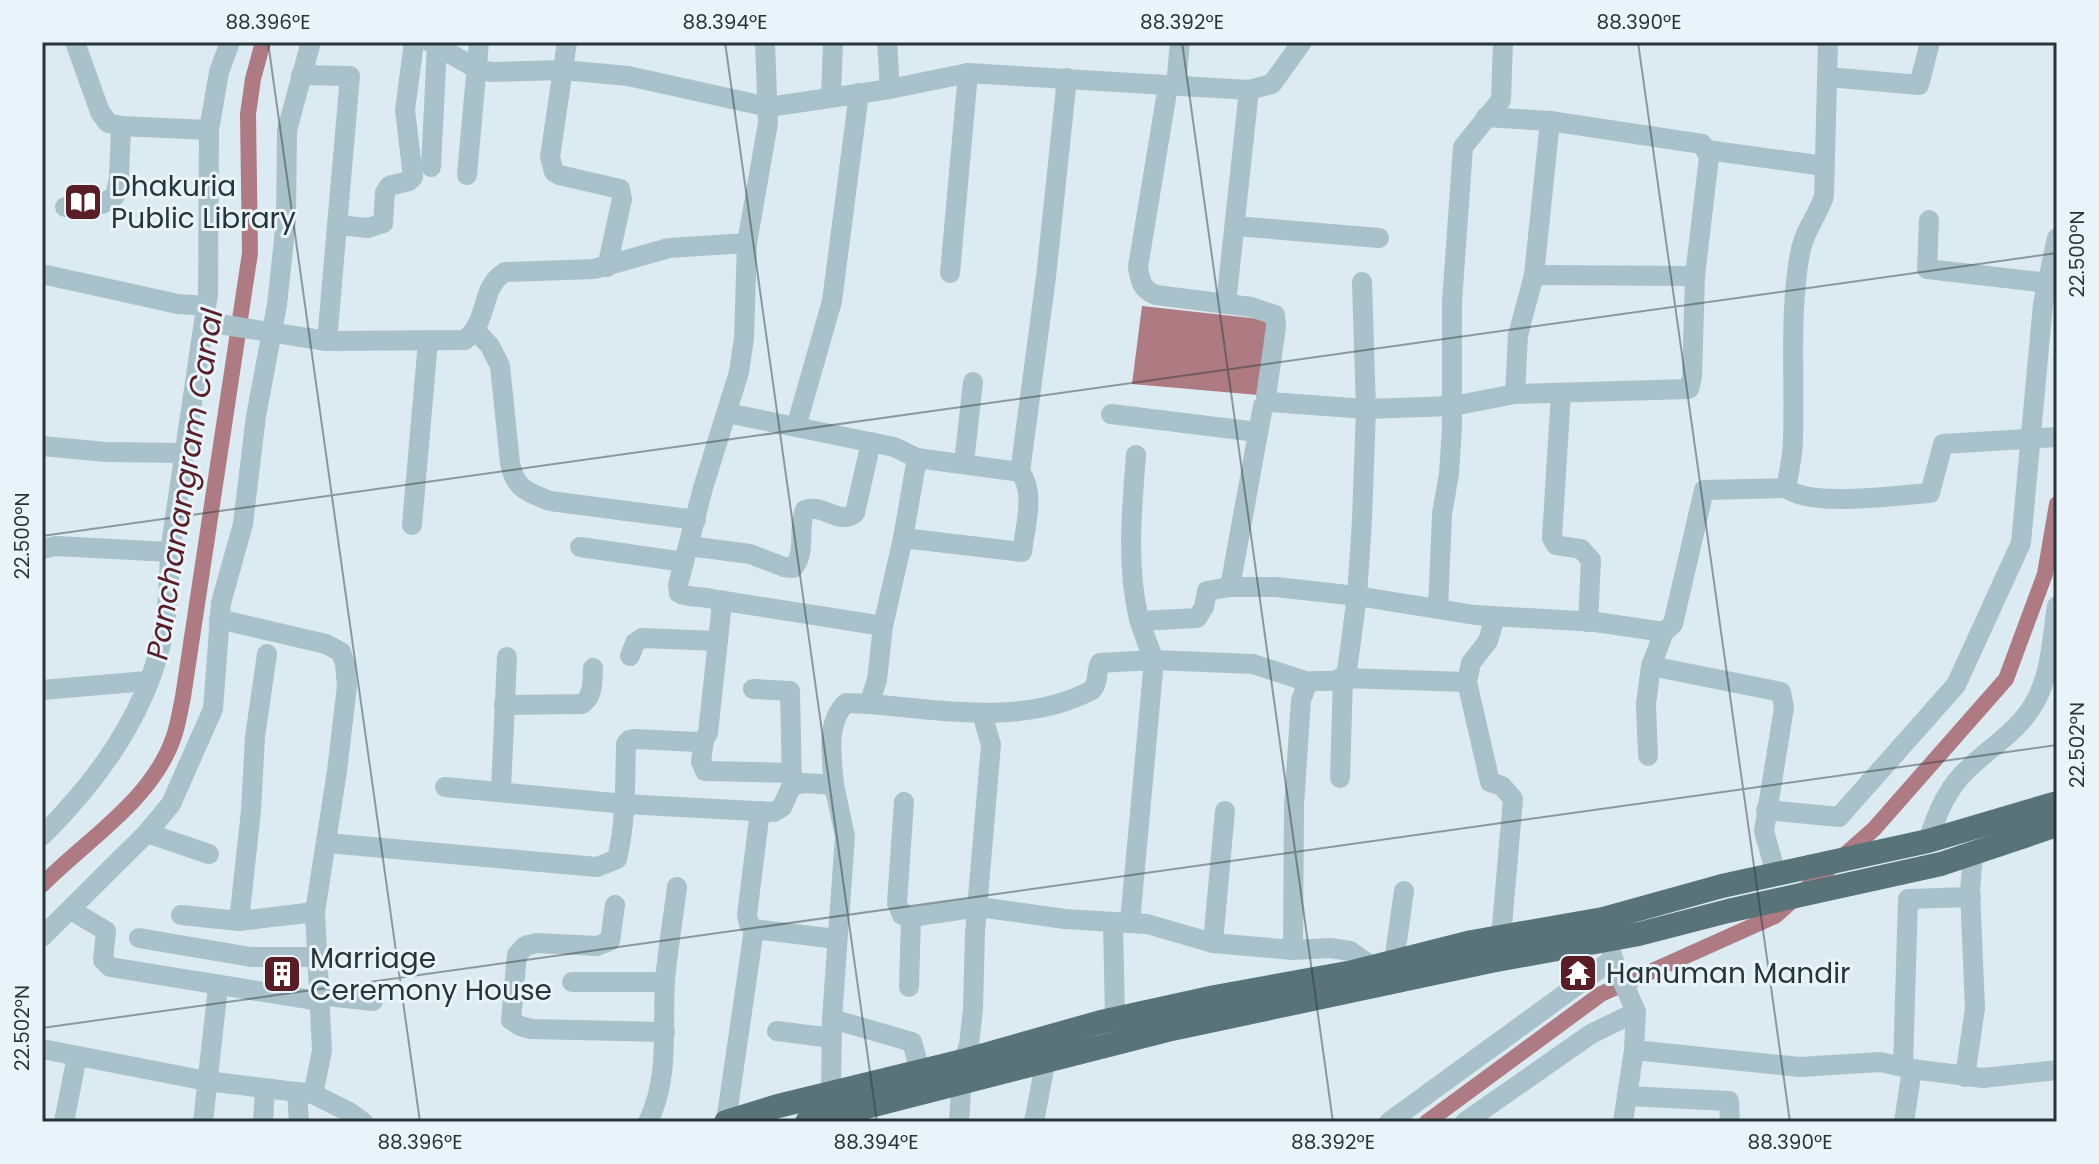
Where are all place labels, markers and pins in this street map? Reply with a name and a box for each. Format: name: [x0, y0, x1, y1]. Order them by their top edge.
place label: Dhakuria Public Library: [111, 167, 296, 238]
library icon: Dhakuria Public Library: [62, 181, 104, 223]
place label: Marriage Ceremony House: [310, 939, 552, 1010]
temple icon: Hanuman Mandir: [1557, 952, 1599, 994]
building icon: Marriage Ceremony House: [261, 953, 303, 995]
place label: Hanuman Mandir: [1606, 954, 1851, 993]

